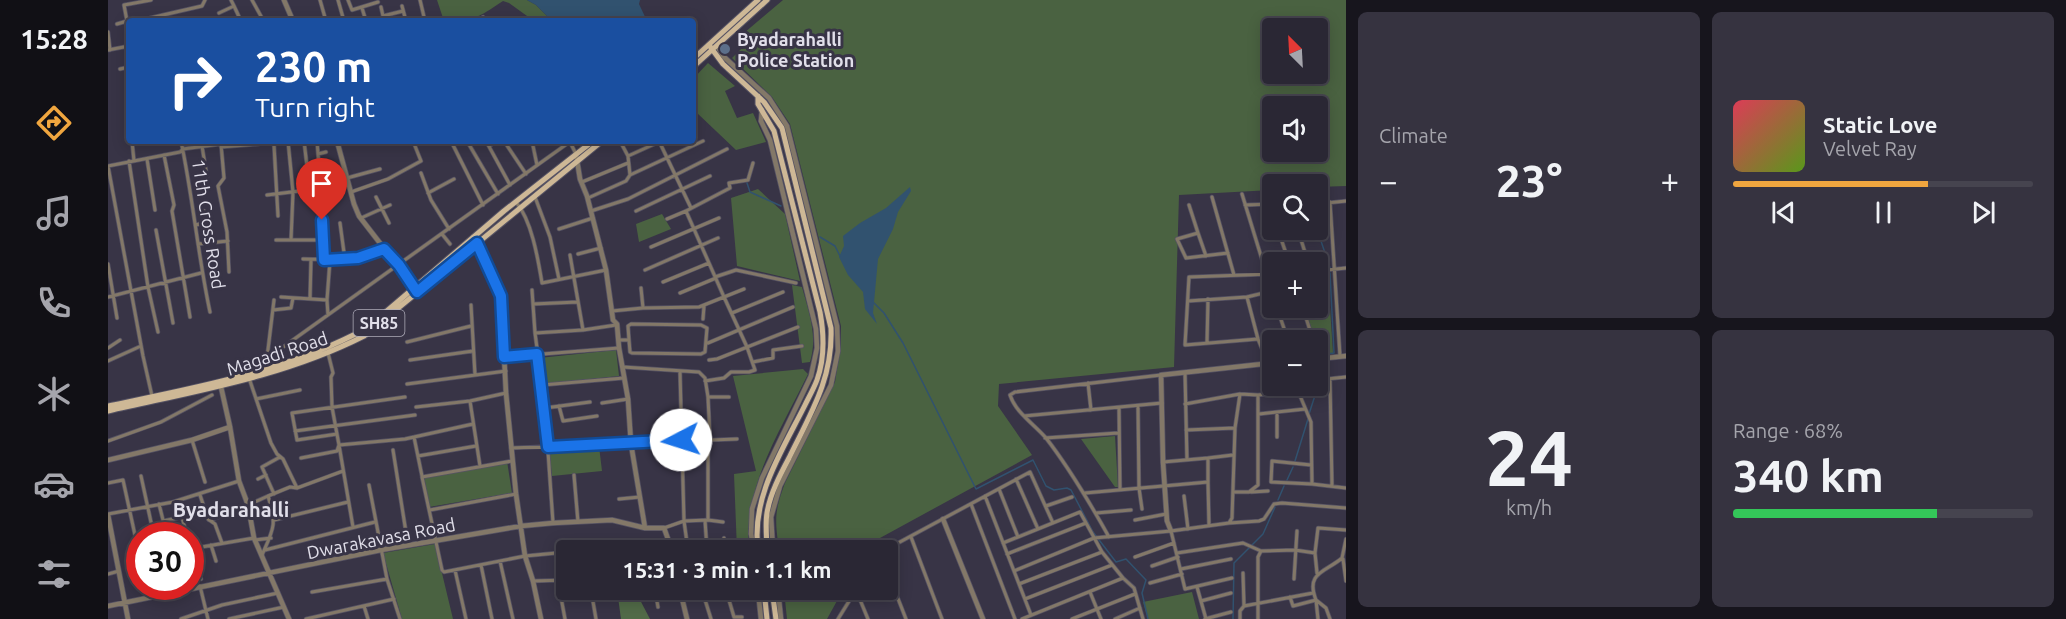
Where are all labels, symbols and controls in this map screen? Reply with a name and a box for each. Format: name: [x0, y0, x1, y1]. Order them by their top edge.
north arrow: [1262, 18, 1328, 84]
map controls: [1262, 18, 1328, 396]
text: 15:28: [20, 24, 88, 54]
place label: Byadarahalli Police Station: [737, 29, 854, 70]
icon: right: [156, 42, 234, 120]
marker: Byadarahalli Police Station: [718, 42, 732, 56]
text: 230 m: [255, 43, 372, 90]
text: Turn right: [255, 92, 375, 122]
button: sound: [1262, 96, 1328, 162]
icon: directions: [33, 102, 75, 144]
text: Static Love: [1823, 112, 1938, 137]
text: Climate: [1379, 124, 1448, 147]
text: Velvet Ray: [1823, 137, 1917, 160]
text: 23°: [1496, 155, 1562, 206]
street label: 11th Cross Road: [189, 158, 229, 290]
pin: [296, 158, 347, 220]
text: −: [1379, 162, 1398, 199]
text: +: [1660, 162, 1679, 199]
icon: arrive: [305, 167, 338, 200]
button: search: [1262, 174, 1328, 240]
icon: music: [33, 192, 75, 234]
icon: previous: [1767, 196, 1800, 229]
icon: pause: [1867, 196, 1900, 229]
icon: next: [1967, 196, 2000, 229]
button: +: [1262, 252, 1328, 318]
icon: phone: [33, 282, 75, 324]
road number: SH85: [354, 310, 404, 336]
street label: Magadi Road: [224, 327, 330, 379]
button: −: [1262, 330, 1328, 396]
icon: climate: [33, 373, 75, 415]
position arrow: [649, 408, 713, 472]
text: 24: [1485, 413, 1573, 501]
text: Range · 68%: [1733, 419, 1843, 442]
text: 340 km: [1733, 450, 1884, 501]
icon: car: [33, 463, 75, 505]
text: km/h: [1506, 496, 1552, 519]
district label: Byadarahalli: [173, 498, 289, 521]
street label: Dwarakavasa Road: [305, 514, 457, 562]
speed limit sign: 30: [126, 522, 204, 600]
icon: filters: [33, 553, 75, 595]
text: 15:31 · 3 min · 1.1 km: [622, 557, 832, 582]

